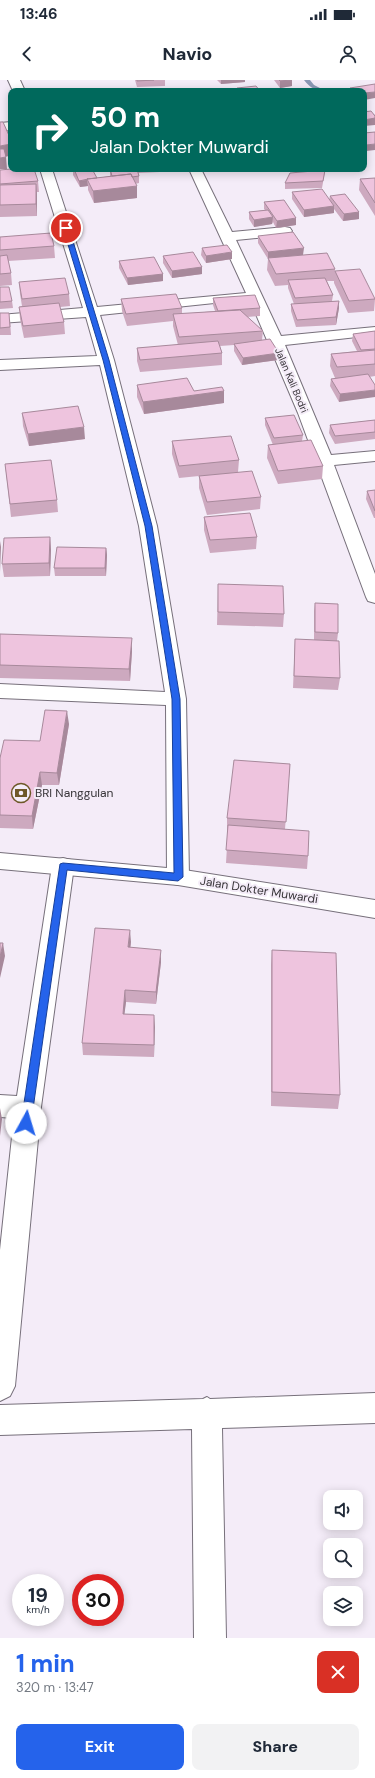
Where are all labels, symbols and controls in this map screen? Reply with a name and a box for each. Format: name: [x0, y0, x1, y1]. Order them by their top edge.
text: 13:46: [20, 4, 58, 24]
text: Navio: [163, 42, 212, 66]
icon: back: [16, 43, 38, 65]
icon: person: [337, 43, 359, 65]
text: 50 m: [90, 99, 160, 136]
icon: right: [24, 104, 76, 156]
text: Jalan Dokter Muwardi: [90, 135, 269, 159]
pin: [49, 211, 83, 245]
icon: arrive: [55, 217, 77, 239]
street label: Jalan Kali Bodri: [272, 346, 311, 415]
bank icon: BRI Nanggulan: [10, 782, 32, 804]
place label: BRI Nanggulan: [35, 785, 114, 801]
street label: Jalan Dokter Muwardi: [199, 873, 319, 907]
position arrow: [5, 1102, 47, 1144]
map controls: [323, 1490, 363, 1626]
button: sound: [323, 1490, 363, 1530]
button: search: [323, 1538, 363, 1578]
speed limit sign: 30: [72, 1574, 124, 1626]
text: 19: [28, 1582, 48, 1608]
button: layers: [323, 1586, 363, 1626]
text: km/h: [26, 1603, 50, 1616]
text: 1 min: [16, 1648, 75, 1679]
button: close: [317, 1651, 359, 1693]
text: 320 m · 13:47: [16, 1679, 94, 1696]
button: Exit: [16, 1724, 184, 1770]
button: Share: [192, 1724, 359, 1770]

